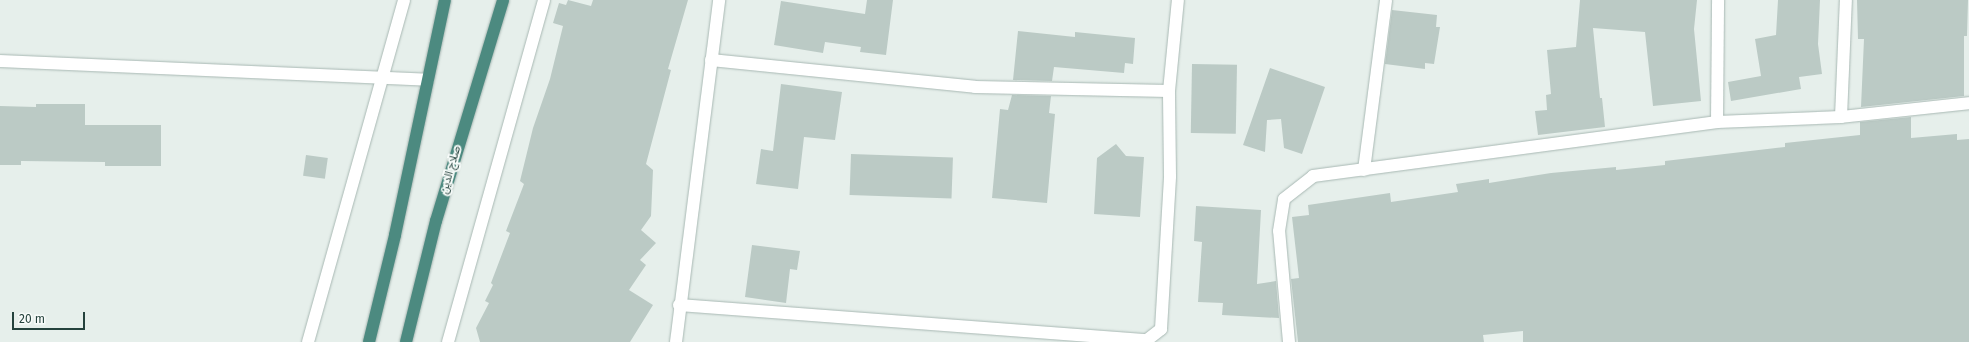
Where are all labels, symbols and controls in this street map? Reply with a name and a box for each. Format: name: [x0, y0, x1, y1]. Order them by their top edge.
street label: صلاح الدين: [438, 145, 464, 195]
scale bar: [14, 304, 87, 330]
text: 20 m: [19, 312, 45, 326]

